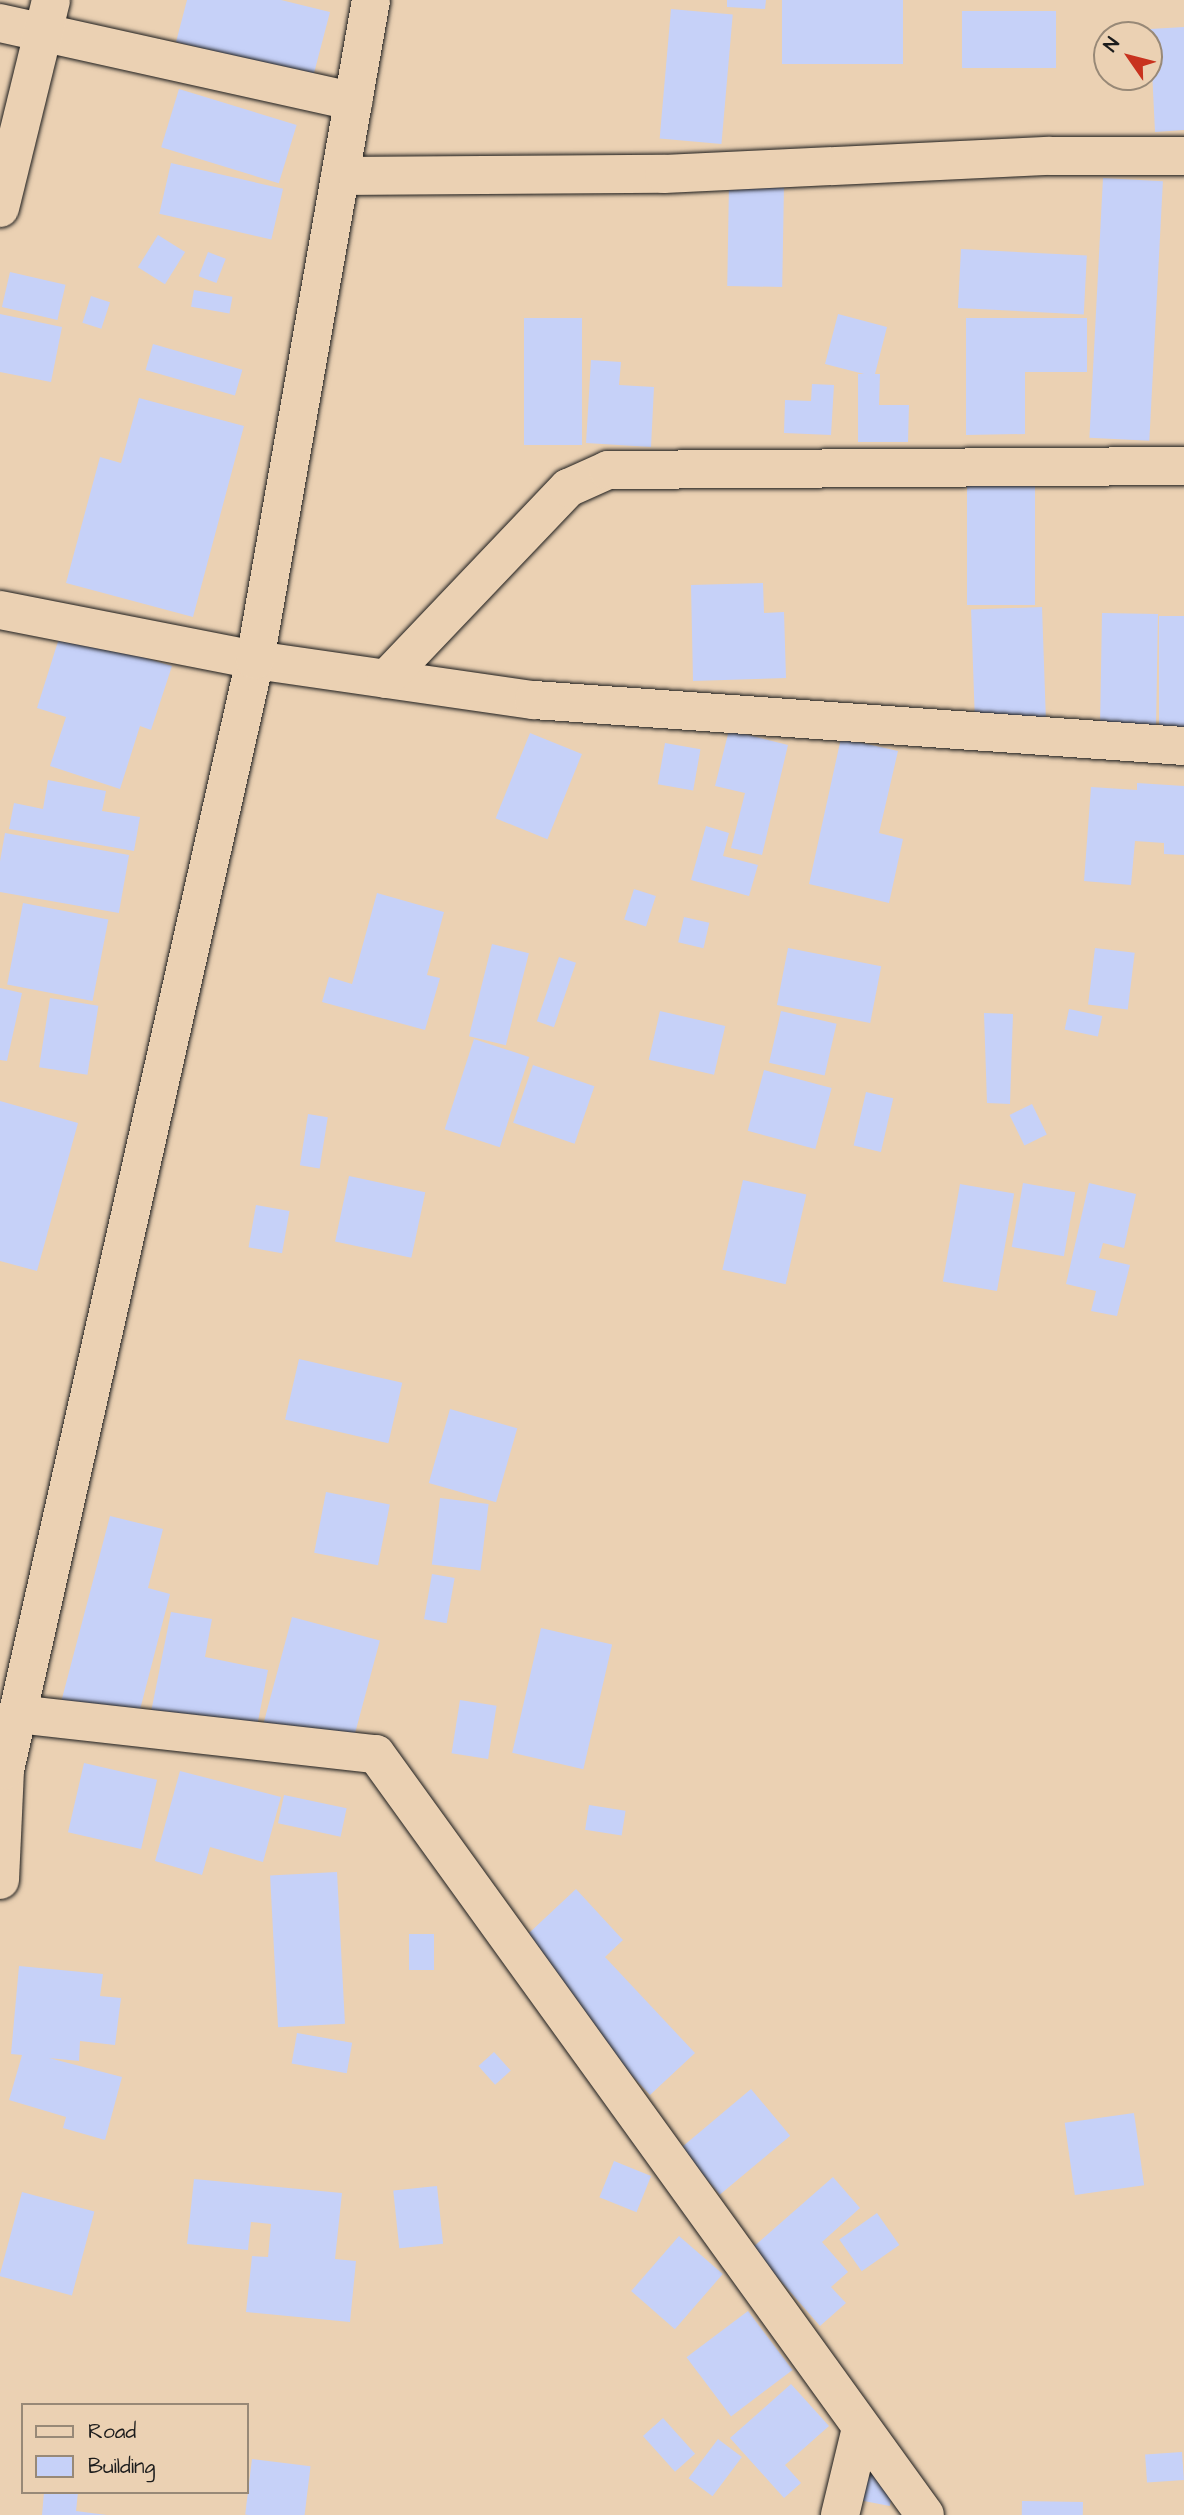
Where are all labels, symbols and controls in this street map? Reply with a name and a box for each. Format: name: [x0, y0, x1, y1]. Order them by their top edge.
north arrow: [1093, 21, 1163, 91]
text: N: [1098, 32, 1126, 57]
legend: [21, 2403, 248, 2494]
text: Road: [88, 2417, 136, 2446]
text: Building: [88, 2452, 155, 2481]

